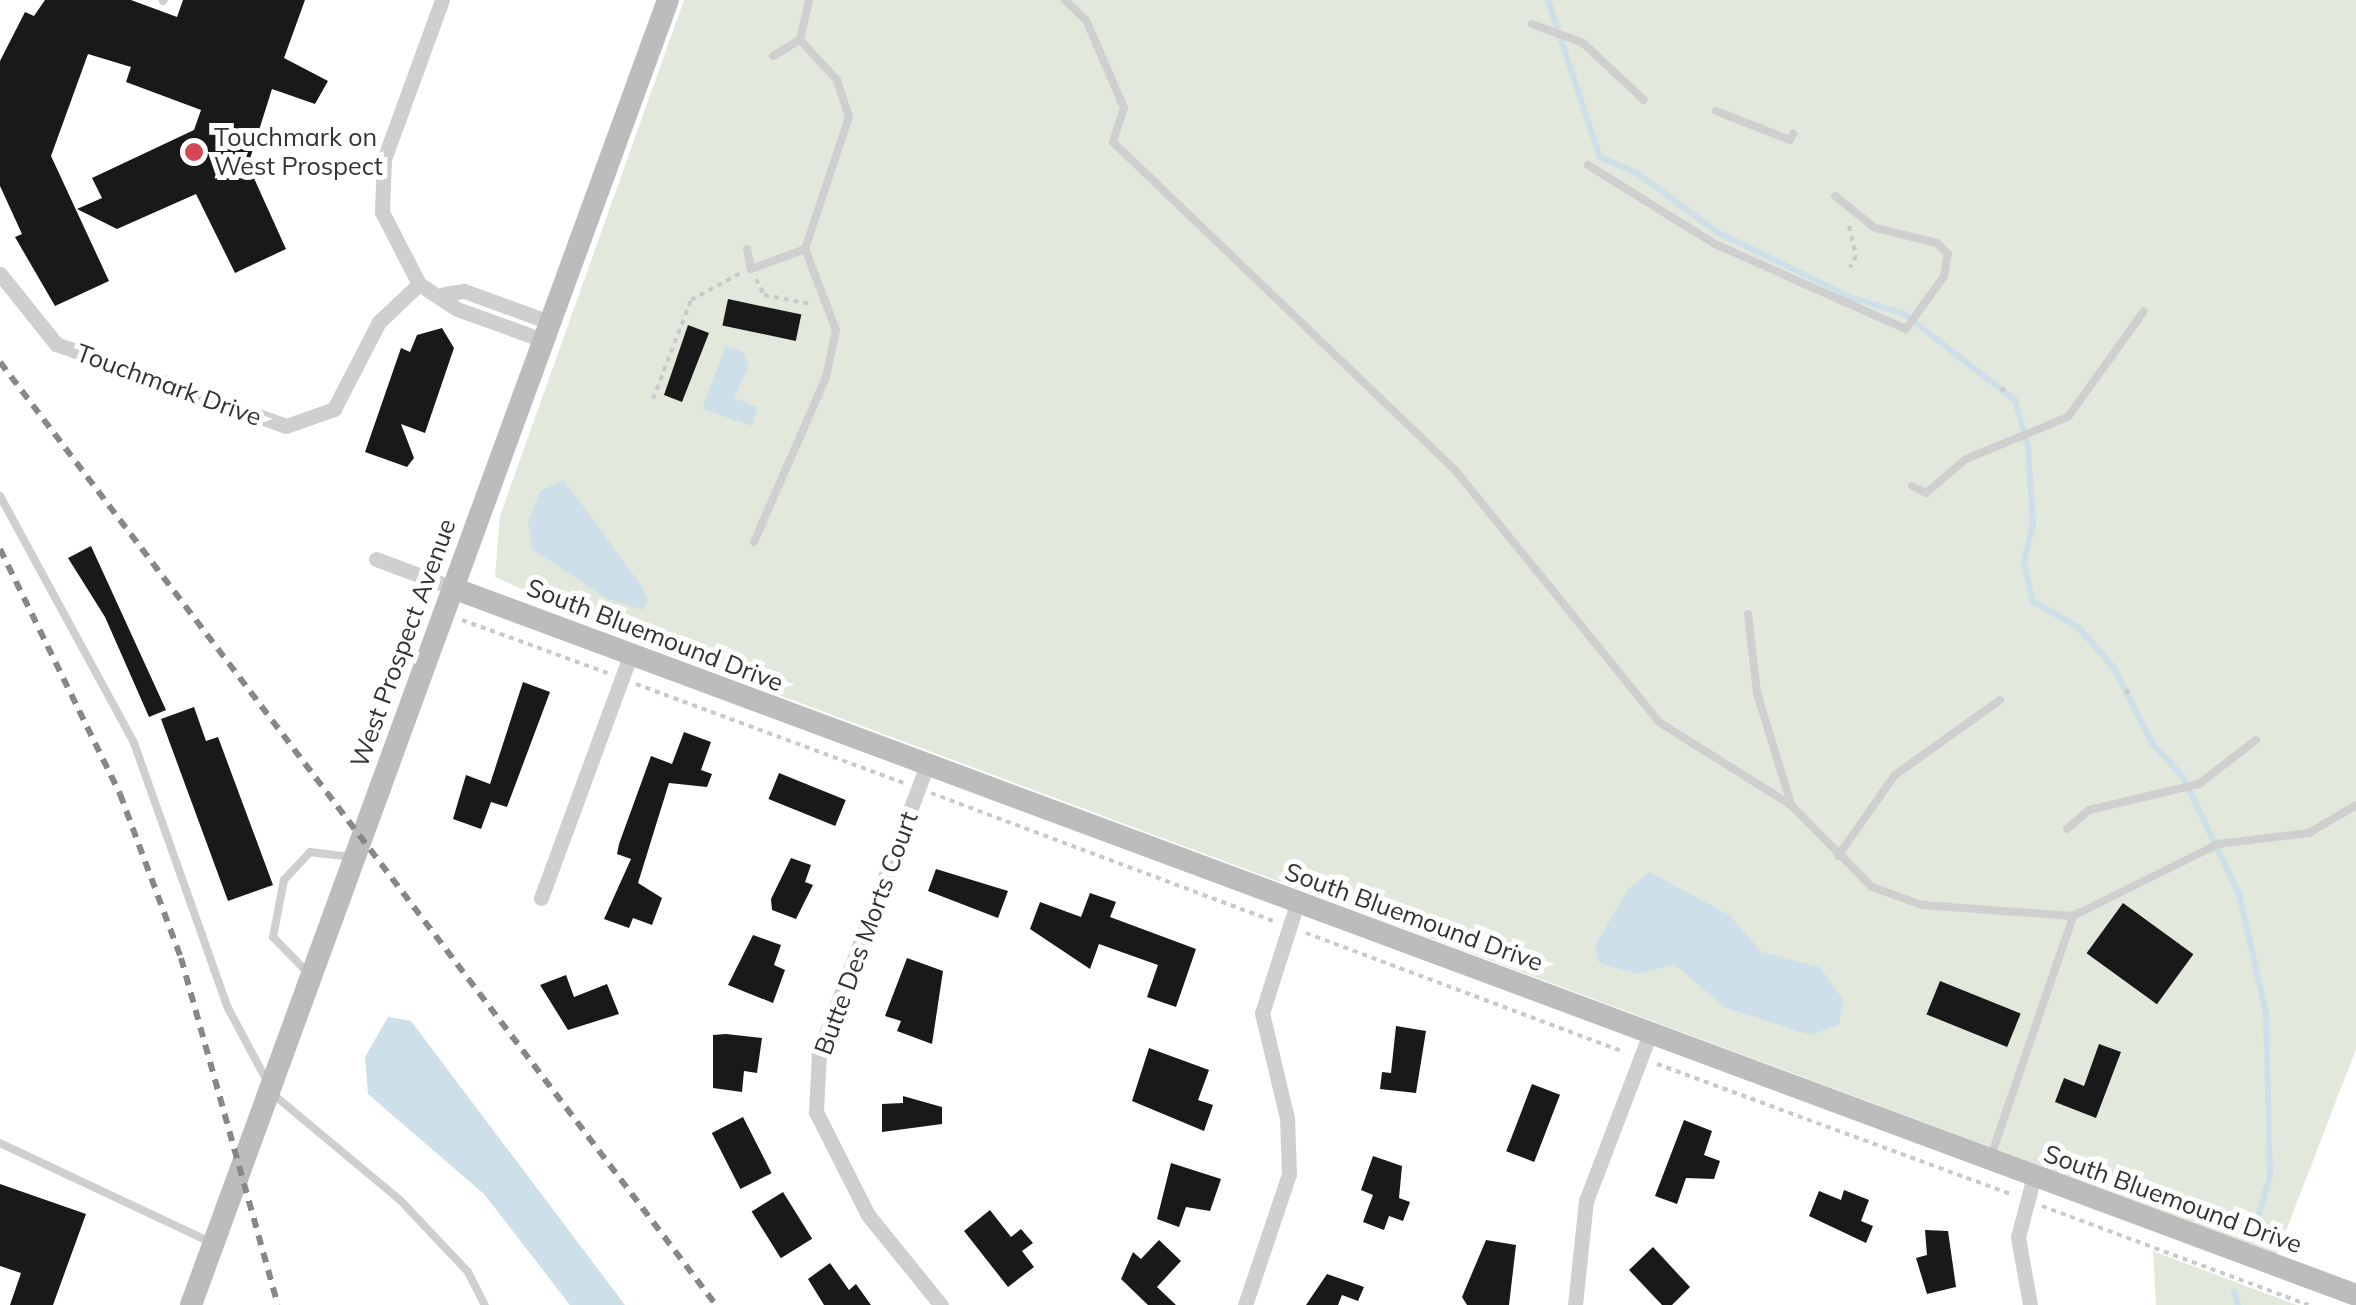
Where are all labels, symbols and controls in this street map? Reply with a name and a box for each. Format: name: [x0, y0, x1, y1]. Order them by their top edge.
place label: Touchmark on West Prospect: [214, 123, 383, 182]
marker: Touchmark on West Prospect: [183, 141, 205, 163]
street label: Touchmark Drive: [72, 338, 266, 432]
street label: West Prospect Avenue: [344, 515, 462, 771]
street label: South Bluemound Drive: [522, 572, 788, 698]
street label: Butte Des Morts Court: [808, 807, 924, 1059]
street label: South Bluemound Drive: [1281, 856, 1547, 978]
street label: South Bluemound Drive: [2040, 1138, 2306, 1260]

